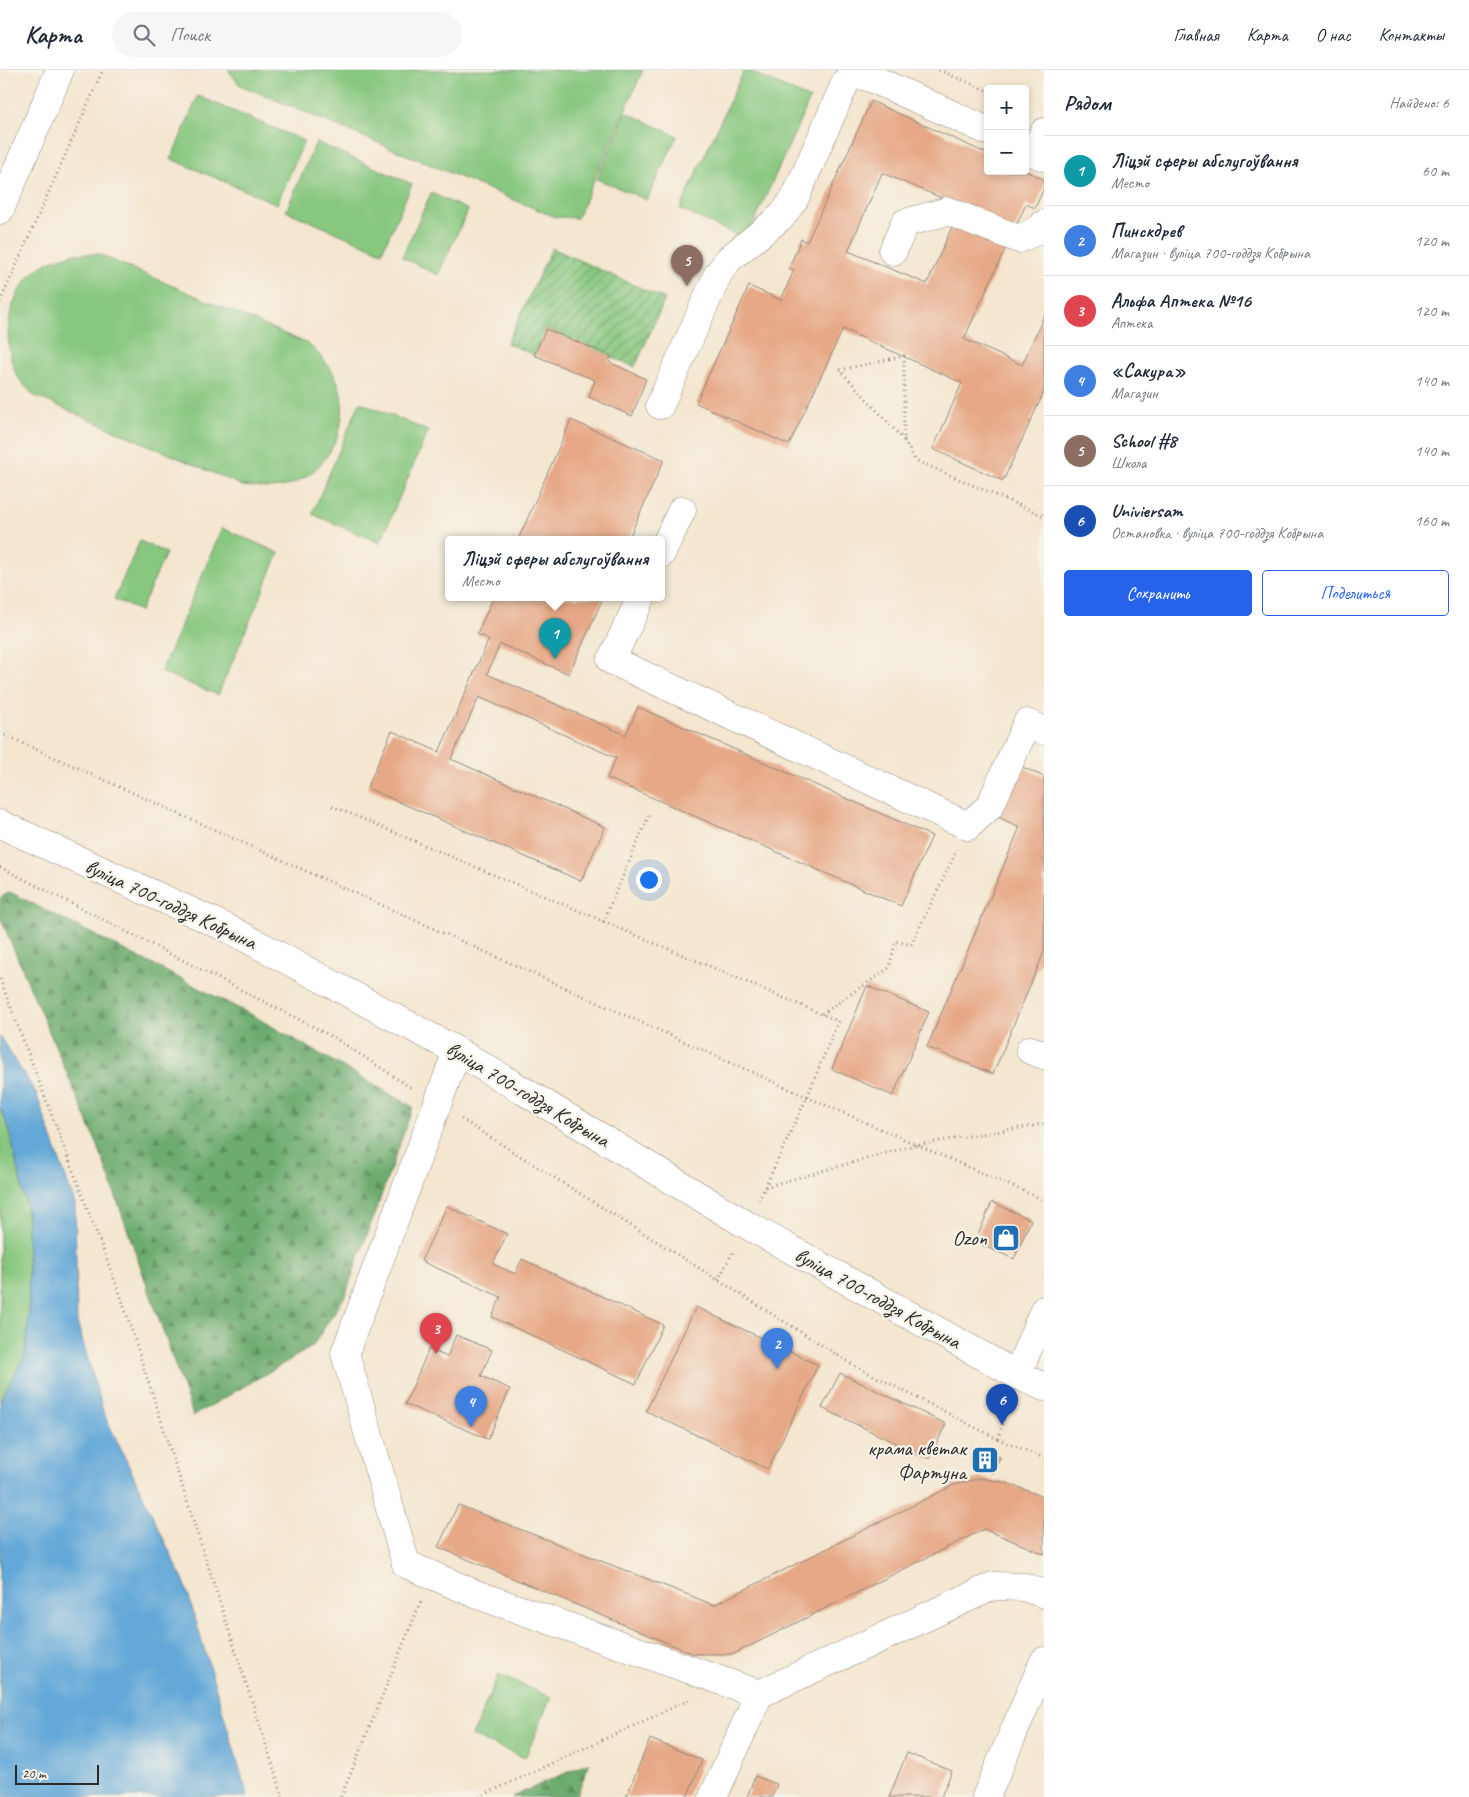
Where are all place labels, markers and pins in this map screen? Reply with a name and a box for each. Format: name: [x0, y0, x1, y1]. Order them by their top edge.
pin: 5: [671, 245, 703, 286]
pin: 1: [539, 618, 571, 659]
shop icon: Ozon: [991, 1223, 1021, 1253]
place label: Ozon: [952, 1225, 988, 1251]
pin: 3: [420, 1313, 452, 1354]
pin: 2: [761, 1328, 793, 1369]
pin: 6: [986, 1384, 1018, 1425]
pin: 4: [455, 1386, 487, 1427]
place label: крама кветак Фартуна: [867, 1435, 968, 1485]
building icon: крама кветак Фартуна: [970, 1445, 1000, 1475]

